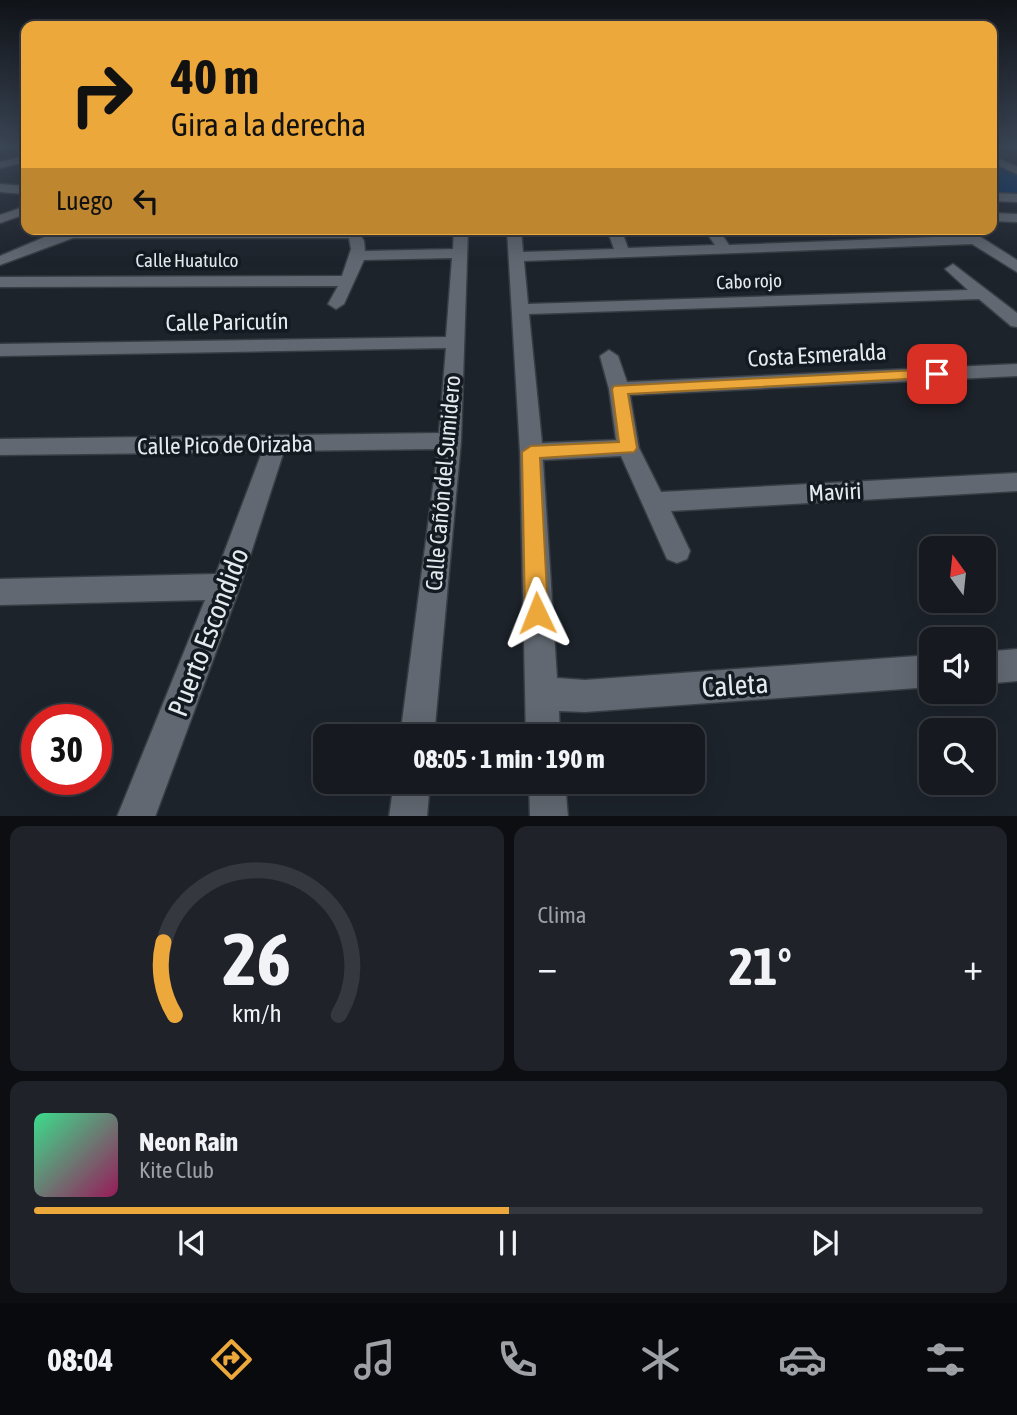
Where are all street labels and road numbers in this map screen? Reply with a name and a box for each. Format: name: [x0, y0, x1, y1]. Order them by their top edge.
street label: Calle Huatulco: [136, 249, 239, 271]
street label: Cabo rojo: [716, 269, 782, 293]
street label: Calle Paricutín: [165, 308, 289, 336]
street label: Costa Esmeralda: [747, 338, 887, 372]
street label: Calle Cañón del Sumidero: [421, 374, 465, 592]
street label: Calle Pico de Orizaba: [137, 430, 313, 460]
street label: Maviri: [808, 478, 862, 506]
street label: Puerto Escondido: [161, 543, 255, 721]
street label: Caleta: [701, 667, 769, 703]

